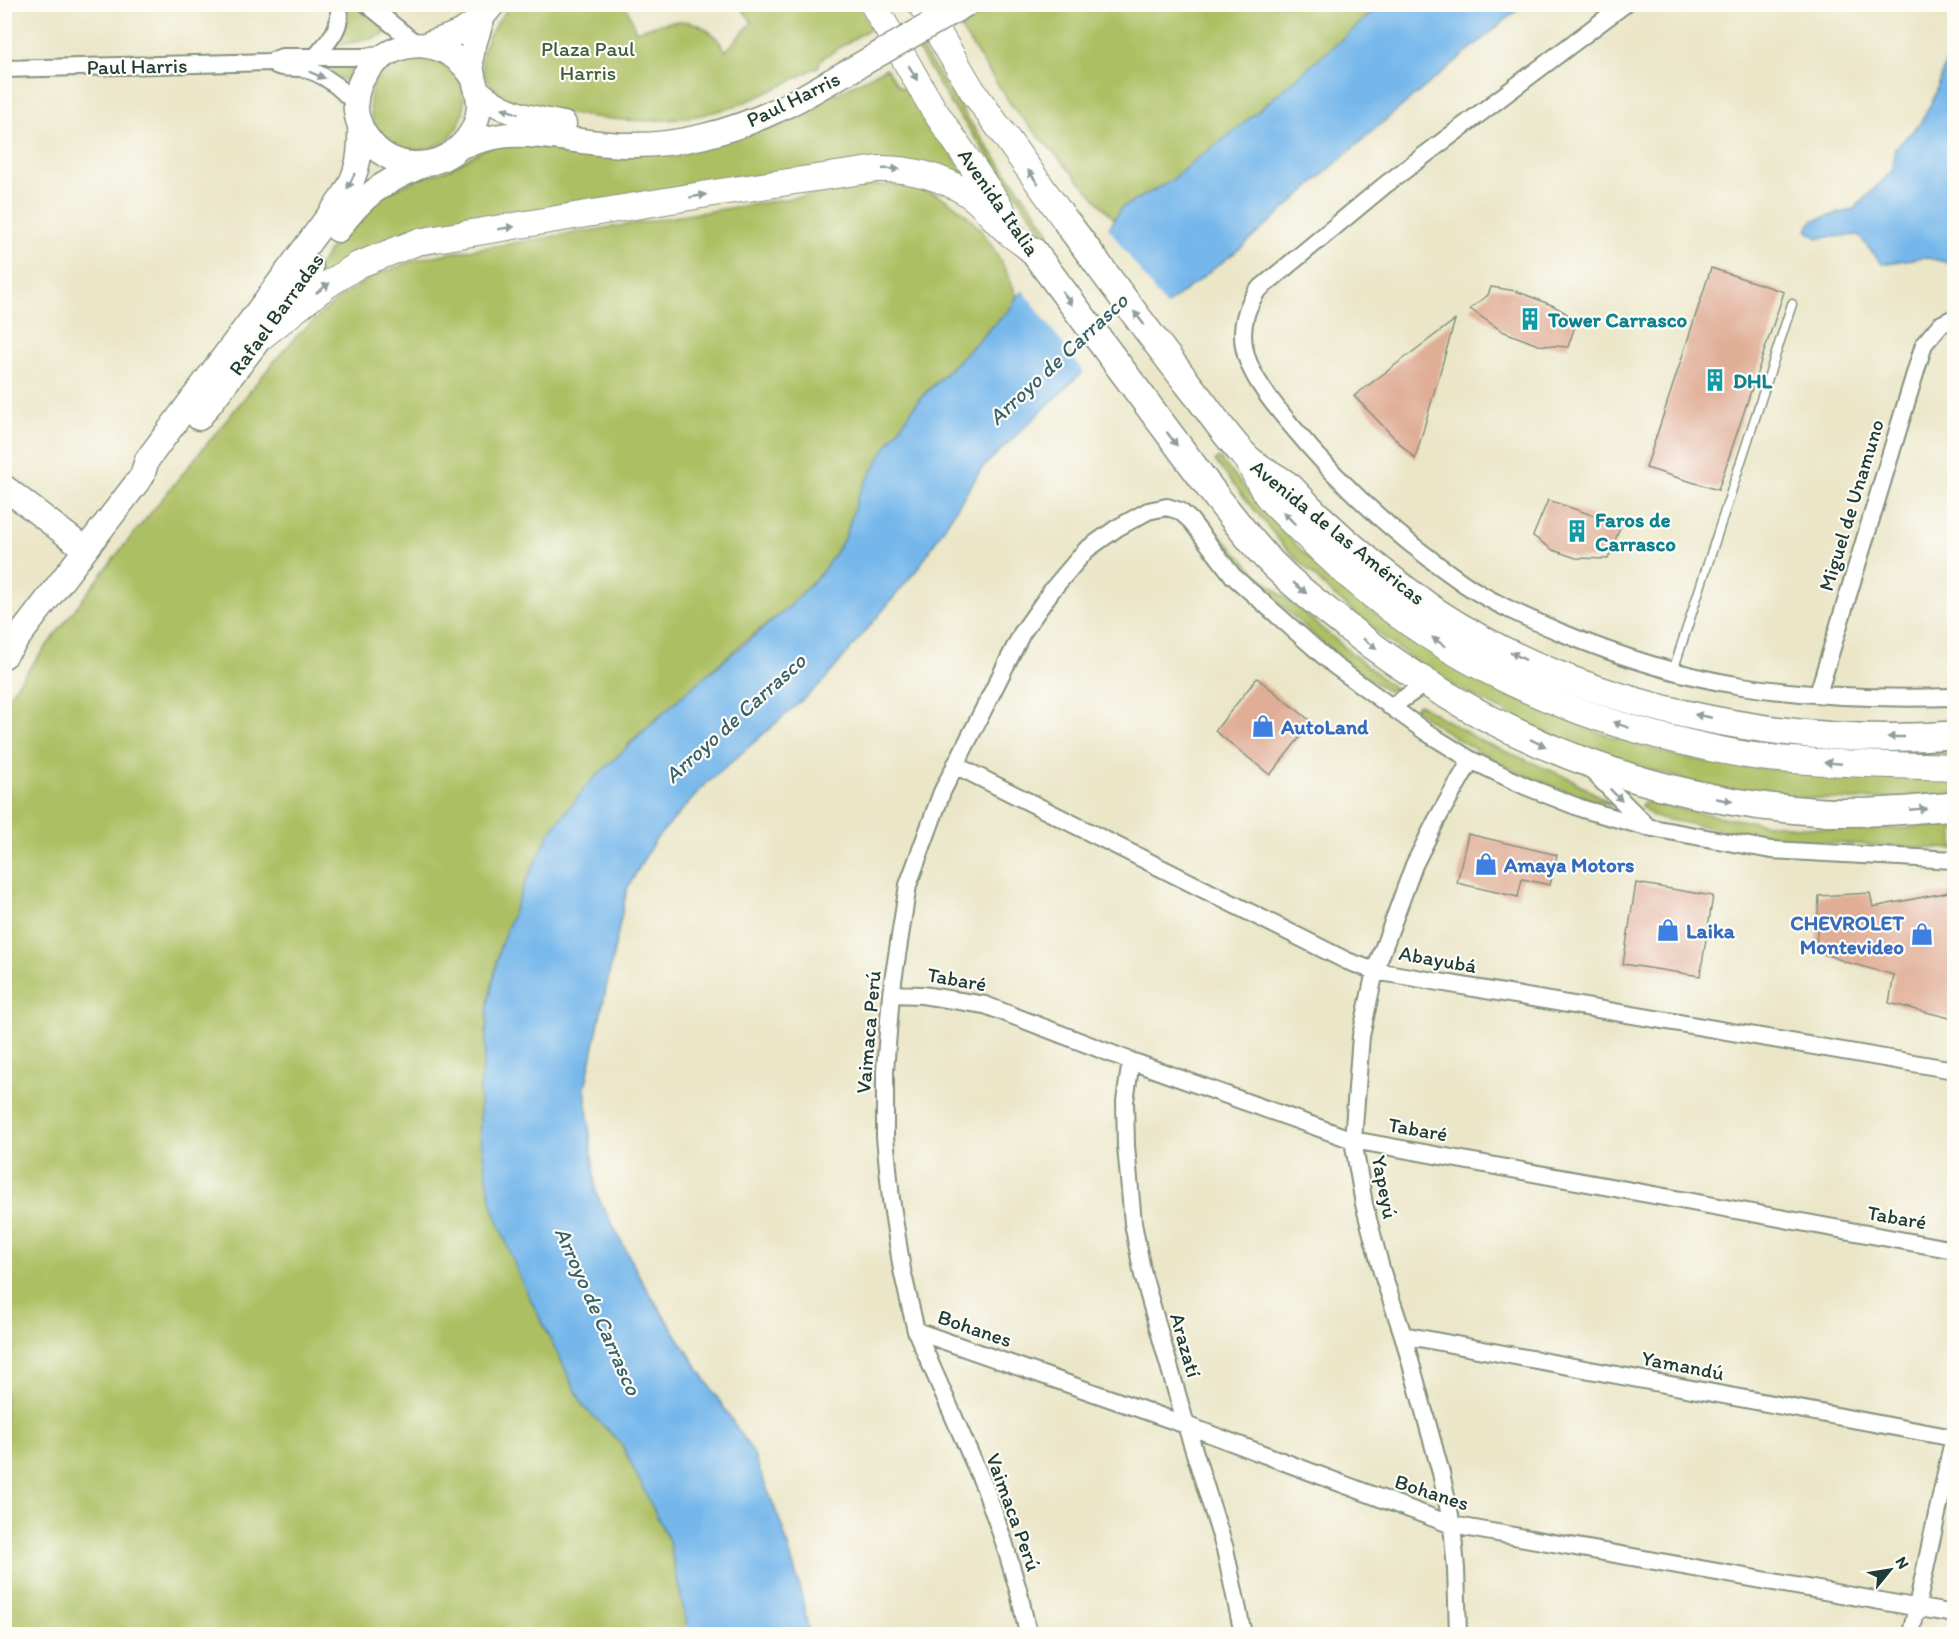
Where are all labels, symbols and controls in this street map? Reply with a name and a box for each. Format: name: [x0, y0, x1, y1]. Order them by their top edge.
park label: Plaza Paul Harris: [541, 36, 635, 85]
street label: Paul Harris: [86, 53, 188, 79]
one-way arrow: [908, 65, 918, 82]
street label: Paul Harris: [742, 66, 844, 132]
one-way arrow: [309, 70, 327, 80]
one-way arrow: [501, 106, 519, 115]
street label: Avenida Italia: [953, 143, 1045, 261]
one-way arrow: [882, 165, 901, 174]
one-way arrow: [1028, 170, 1040, 185]
one-way arrow: [347, 173, 356, 190]
one-way arrow: [689, 191, 708, 200]
one-way arrow: [497, 223, 516, 232]
street label: Rafael Barradas: [223, 248, 329, 380]
one-way arrow: [316, 282, 331, 294]
water label: Arroyo de Carrasco: [983, 287, 1134, 431]
one-way arrow: [1061, 290, 1073, 305]
building icon: Tower Carrasco: [1517, 306, 1543, 332]
place label: Tower Carrasco: [1547, 307, 1688, 332]
one-way arrow: [1133, 311, 1145, 326]
building icon: DHL: [1702, 367, 1728, 393]
place label: DHL: [1733, 368, 1772, 393]
street label: Miguel de Unamuno: [1813, 416, 1889, 594]
one-way arrow: [1166, 431, 1178, 446]
street label: Avenida de las Américas: [1246, 454, 1430, 610]
place label: Faros de Carrasco: [1595, 507, 1676, 556]
one-way arrow: [1283, 512, 1297, 526]
building icon: Faros de Carrasco: [1564, 518, 1590, 544]
one-way arrow: [1292, 582, 1308, 595]
one-way arrow: [1431, 637, 1447, 648]
one-way arrow: [1362, 638, 1378, 651]
water label: Arroyo de Carrasco: [659, 647, 812, 789]
one-way arrow: [1509, 651, 1526, 661]
one-way arrow: [1693, 711, 1712, 720]
shop icon: AutoLand: [1250, 713, 1276, 739]
place label: AutoLand: [1280, 714, 1369, 739]
one-way arrow: [1612, 720, 1630, 730]
one-way arrow: [1887, 732, 1906, 742]
one-way arrow: [1529, 738, 1546, 747]
one-way arrow: [1824, 758, 1843, 768]
one-way arrow: [1608, 787, 1622, 801]
one-way arrow: [1714, 796, 1733, 805]
one-way arrow: [1908, 804, 1927, 814]
shop icon: Amaya Motors: [1473, 851, 1499, 877]
place label: Amaya Motors: [1503, 852, 1634, 878]
place label: CHEVROLET Montevideo: [1790, 910, 1904, 959]
shop icon: Laika: [1655, 917, 1681, 943]
place label: Laika: [1686, 918, 1736, 943]
shop icon: CHEVROLET Montevideo: [1909, 921, 1935, 947]
street label: Abayubá: [1397, 940, 1479, 978]
street label: Tabaré: [925, 961, 989, 997]
street label: Vaimaca Perú: [850, 969, 886, 1095]
street label: Tabaré: [1386, 1111, 1450, 1147]
street label: Yapeyú: [1367, 1153, 1403, 1221]
street label: Tabaré: [1865, 1199, 1929, 1235]
water label: Arroyo de Carrasco: [549, 1223, 647, 1400]
street label: Bohanes: [935, 1304, 1015, 1352]
street label: Arazatí: [1165, 1310, 1207, 1381]
street label: Yamandú: [1640, 1345, 1727, 1385]
street label: Vaimaca Perú: [981, 1450, 1047, 1575]
street label: Bohanes: [1392, 1468, 1472, 1516]
north arrow: [1860, 1540, 1920, 1600]
text: N: [1892, 1553, 1913, 1572]

